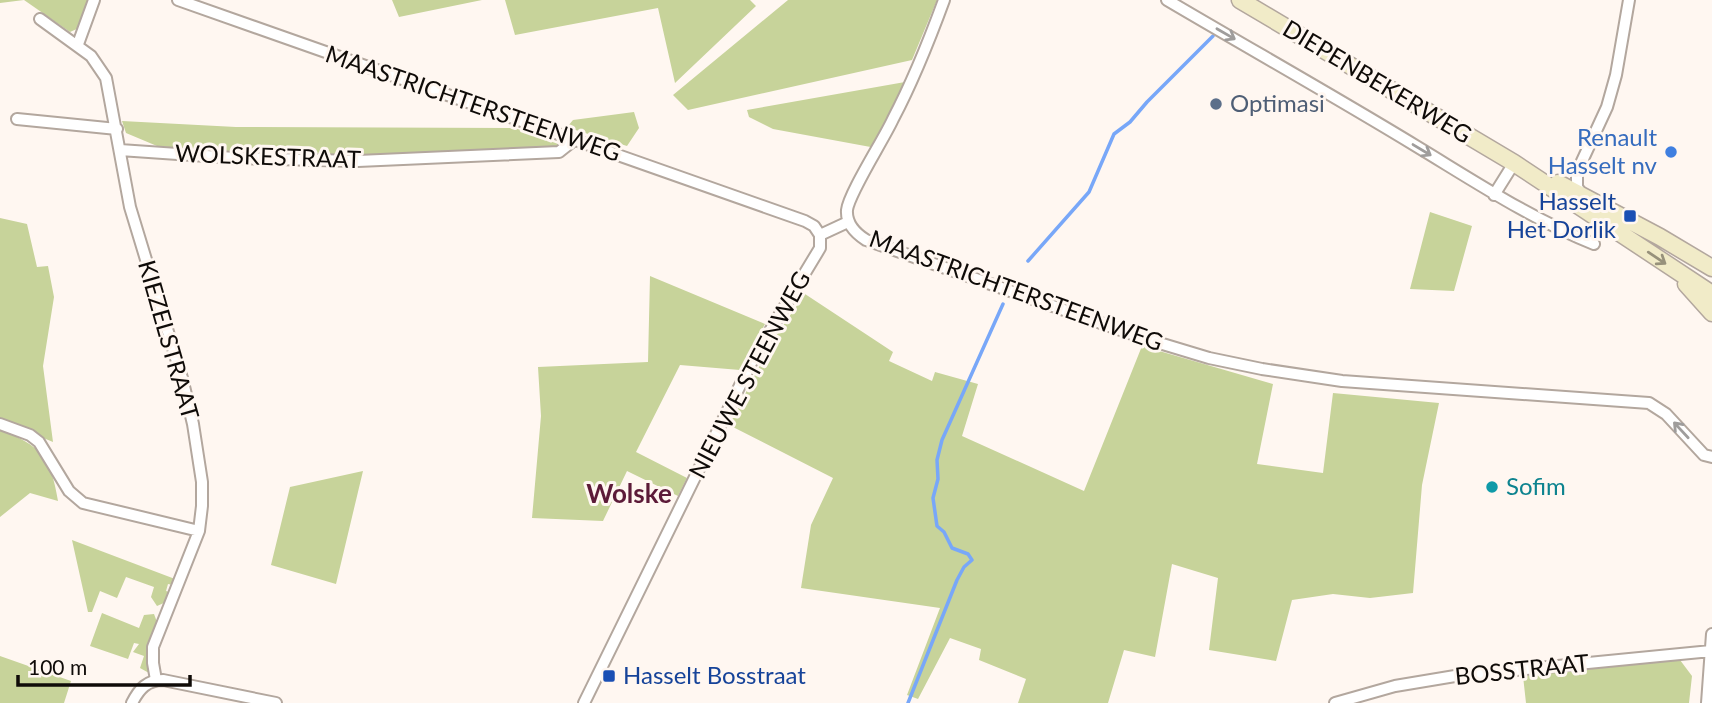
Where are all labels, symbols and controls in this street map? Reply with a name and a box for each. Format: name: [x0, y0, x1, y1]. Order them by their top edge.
street label: DIEPENBEKERWEG: [1278, 13, 1477, 149]
one-way arrow: [1215, 28, 1235, 42]
street label: MAASTRICHTERSTEENWEG: [322, 38, 625, 167]
place label: Optimasi: [1230, 88, 1325, 117]
marker: Optimasi: [1208, 96, 1224, 112]
place label: Renault Hasselt nv: [1548, 122, 1658, 179]
street label: WOLSKESTRAAT: [175, 138, 362, 173]
one-way arrow: [1411, 143, 1431, 157]
marker: Renault Hasselt nv: [1663, 144, 1679, 160]
place label: Hasselt Het Dorlik: [1507, 186, 1617, 243]
marker: Hasselt Het Dorlik: [1622, 208, 1638, 224]
street label: MAASTRICHTERSTEENWEG: [866, 223, 1167, 356]
one-way arrow: [1647, 251, 1666, 265]
street label: KIEZELSTRAAT: [133, 257, 206, 423]
street label: NIEUWE STEENWEG: [682, 266, 816, 483]
one-way arrow: [1673, 421, 1689, 439]
place label: Sofim: [1506, 471, 1566, 500]
district label: Wolske: [586, 477, 672, 509]
marker: Sofim: [1484, 479, 1500, 495]
scale bar: [18, 644, 189, 688]
street label: BOSSTRAAT: [1453, 647, 1590, 690]
text: 100 m: [28, 654, 87, 679]
place label: Hasselt Bosstraat: [623, 660, 806, 689]
marker: Hasselt Bosstraat: [601, 668, 617, 684]

